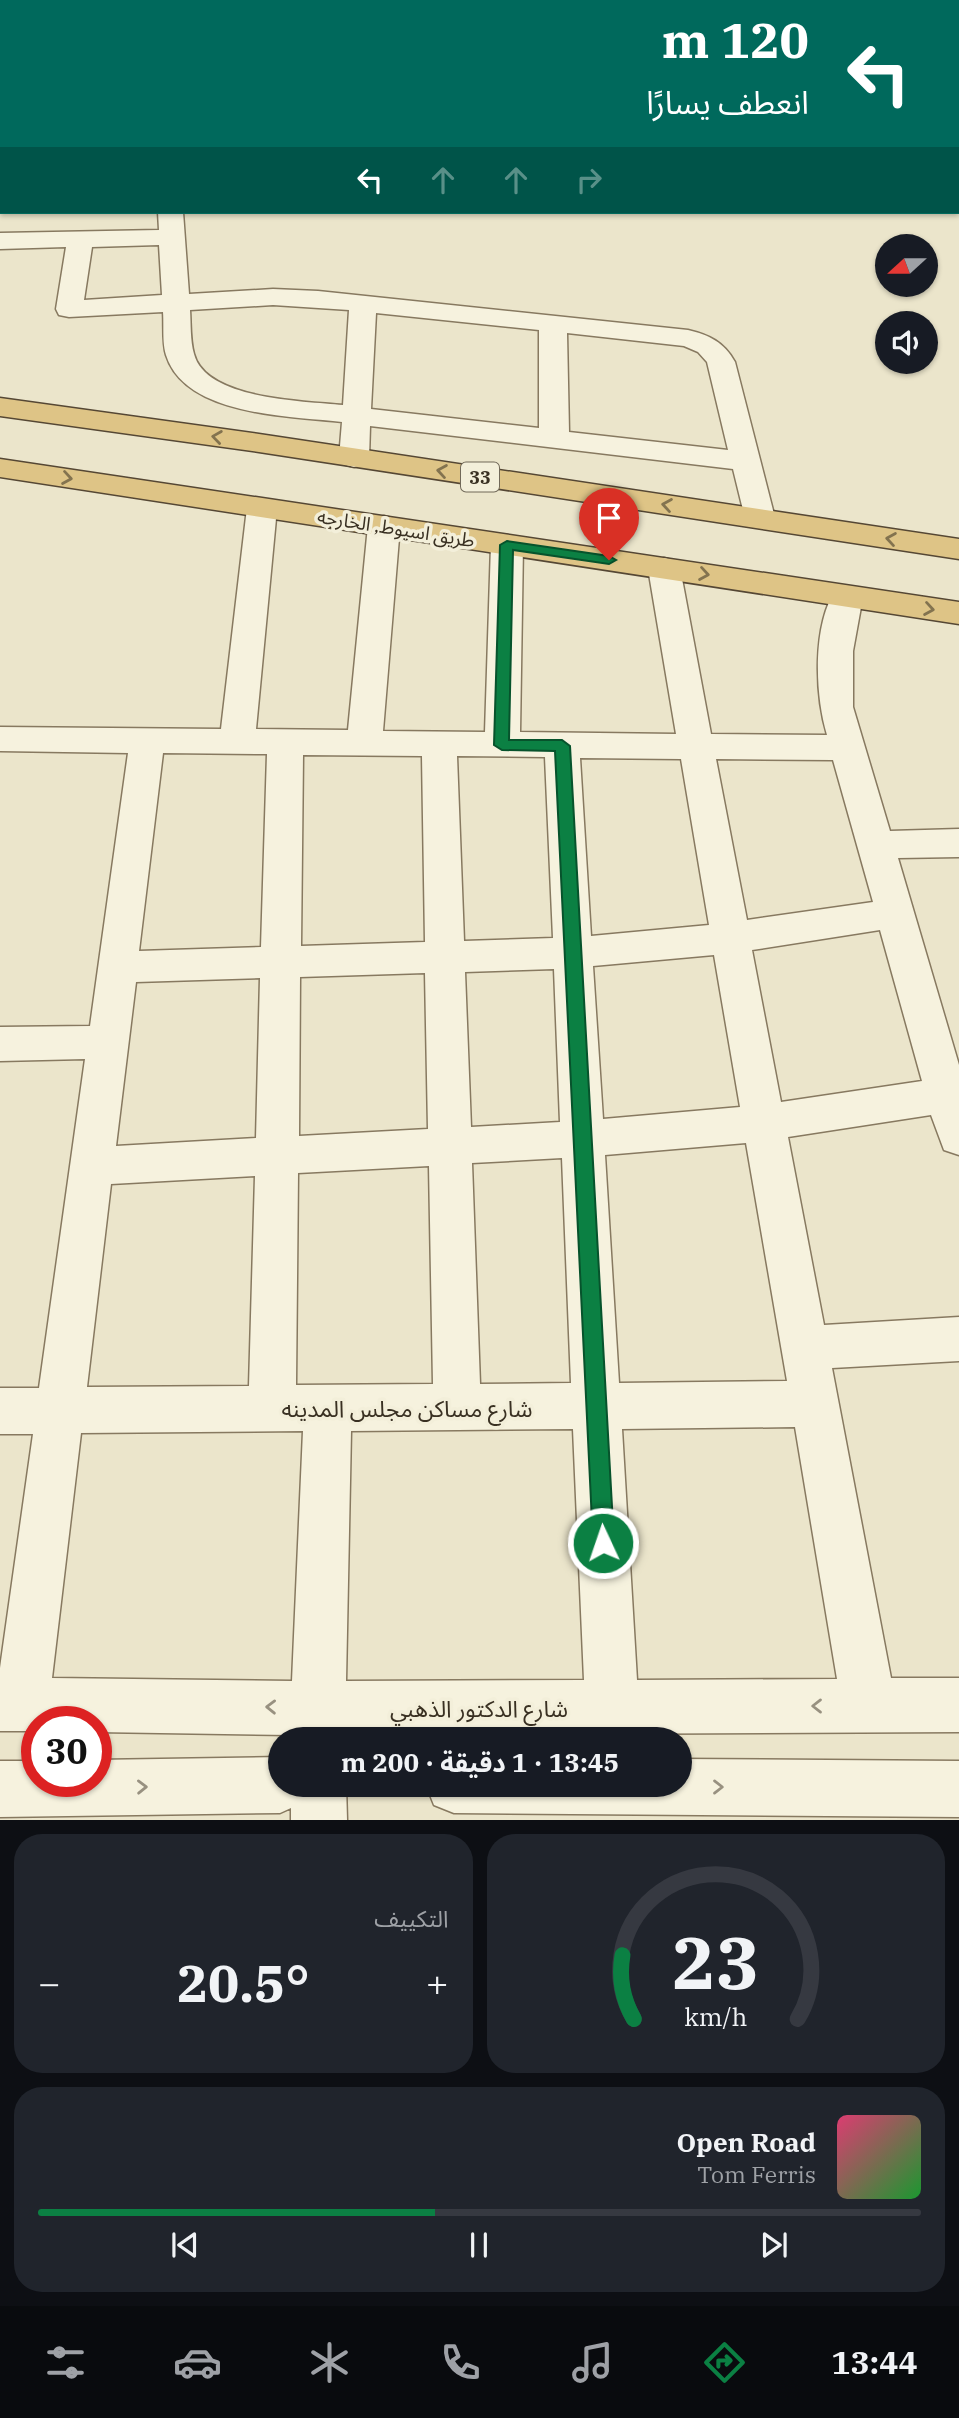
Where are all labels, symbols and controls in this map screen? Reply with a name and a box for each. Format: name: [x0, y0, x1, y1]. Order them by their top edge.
text: 120 m: [662, 8, 809, 71]
icon: left: [833, 28, 924, 119]
text: انعطف يسارًا: [646, 81, 809, 123]
icon: left: [351, 161, 389, 199]
icon: ahead: [424, 161, 462, 199]
icon: ahead: [497, 161, 535, 199]
icon: right: [570, 161, 608, 199]
north arrow: [875, 234, 938, 298]
map controls: [875, 234, 938, 374]
button: sound: [875, 311, 938, 374]
one-way arrow: [211, 430, 223, 445]
road number: 33: [461, 462, 499, 491]
one-way arrow: [436, 464, 447, 479]
one-way arrow: [62, 470, 73, 485]
pin: [579, 488, 639, 560]
one-way arrow: [661, 497, 672, 512]
icon: arrive: [590, 499, 628, 537]
street label: طريق اسيوط, الخارجه: [316, 504, 477, 552]
one-way arrow: [886, 531, 897, 546]
one-way arrow: [698, 567, 710, 582]
one-way arrow: [923, 601, 935, 616]
street label: شارع مساكن مجلس المدينه: [281, 1393, 533, 1426]
position arrow: [566, 1506, 640, 1580]
street label: شارع الدكتور الذهبي: [390, 1693, 568, 1726]
one-way arrow: [812, 1698, 822, 1714]
one-way arrow: [266, 1699, 276, 1715]
speed limit sign: 30: [21, 1706, 112, 1797]
text: 13:45 · 1 دقيقة · 200 m: [341, 1745, 619, 1779]
one-way arrow: [137, 1779, 147, 1795]
one-way arrow: [713, 1779, 724, 1795]
text: التكييف: [374, 1903, 449, 1933]
text: 23: [672, 1915, 759, 2010]
text: 20.5°: [177, 1949, 310, 2016]
text: −: [38, 1958, 61, 2007]
text: +: [426, 1958, 449, 2007]
text: km/h: [684, 2000, 747, 2033]
text: Open Road: [677, 2125, 816, 2159]
text: Tom Ferris: [697, 2159, 816, 2189]
icon: previous: [166, 2226, 204, 2264]
icon: pause: [460, 2226, 498, 2264]
icon: next: [755, 2226, 793, 2264]
icon: filters: [41, 2338, 90, 2387]
icon: car: [173, 2338, 222, 2387]
icon: climate: [305, 2338, 354, 2387]
icon: phone: [436, 2338, 485, 2387]
icon: music: [568, 2338, 617, 2387]
icon: directions: [700, 2338, 749, 2387]
text: 13:44: [831, 2341, 918, 2383]

